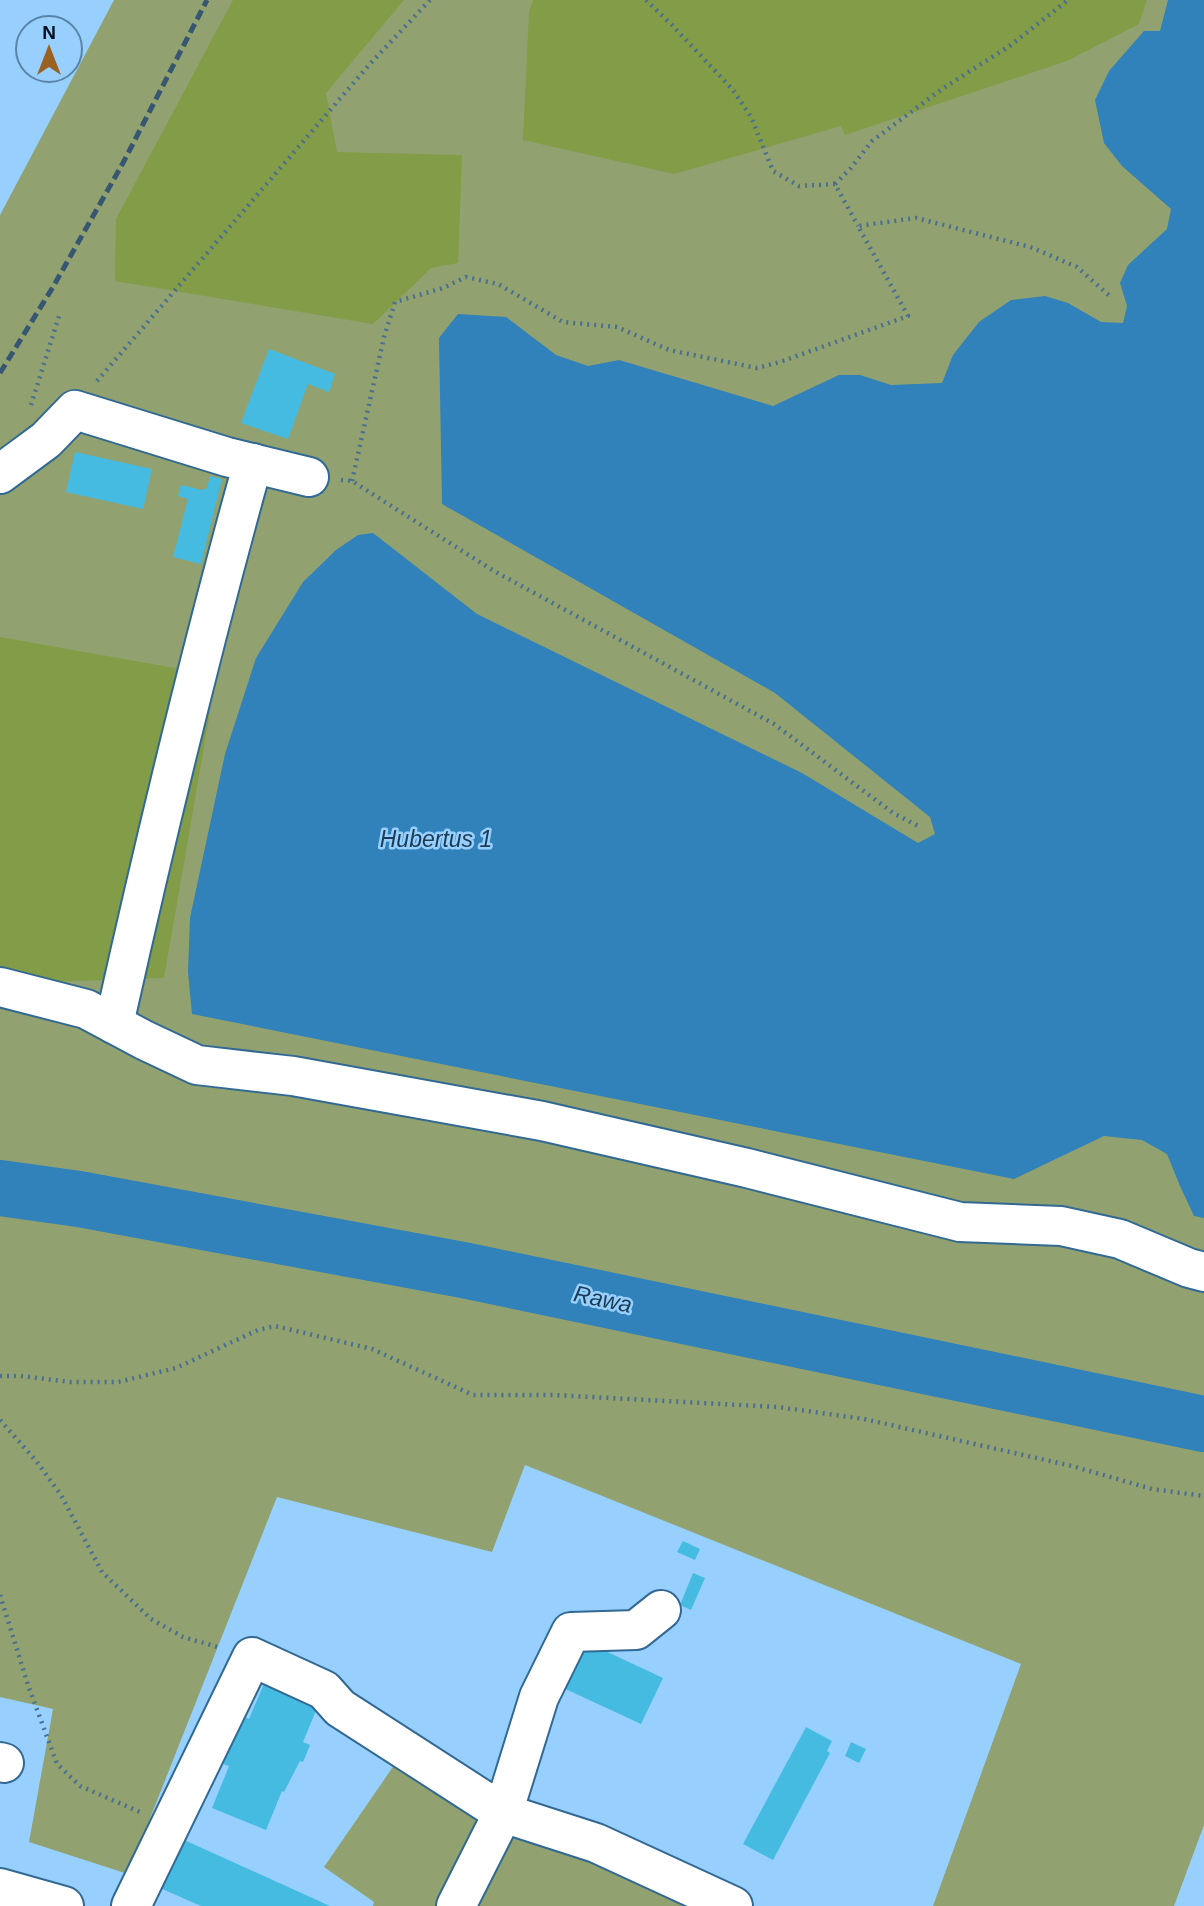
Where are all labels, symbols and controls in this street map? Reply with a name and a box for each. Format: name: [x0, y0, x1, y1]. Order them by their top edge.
north arrow: [14, 14, 84, 84]
text: N: [42, 22, 56, 43]
water label: Hubertus 1: [380, 826, 492, 852]
water label: Rawa: [572, 1280, 634, 1318]

